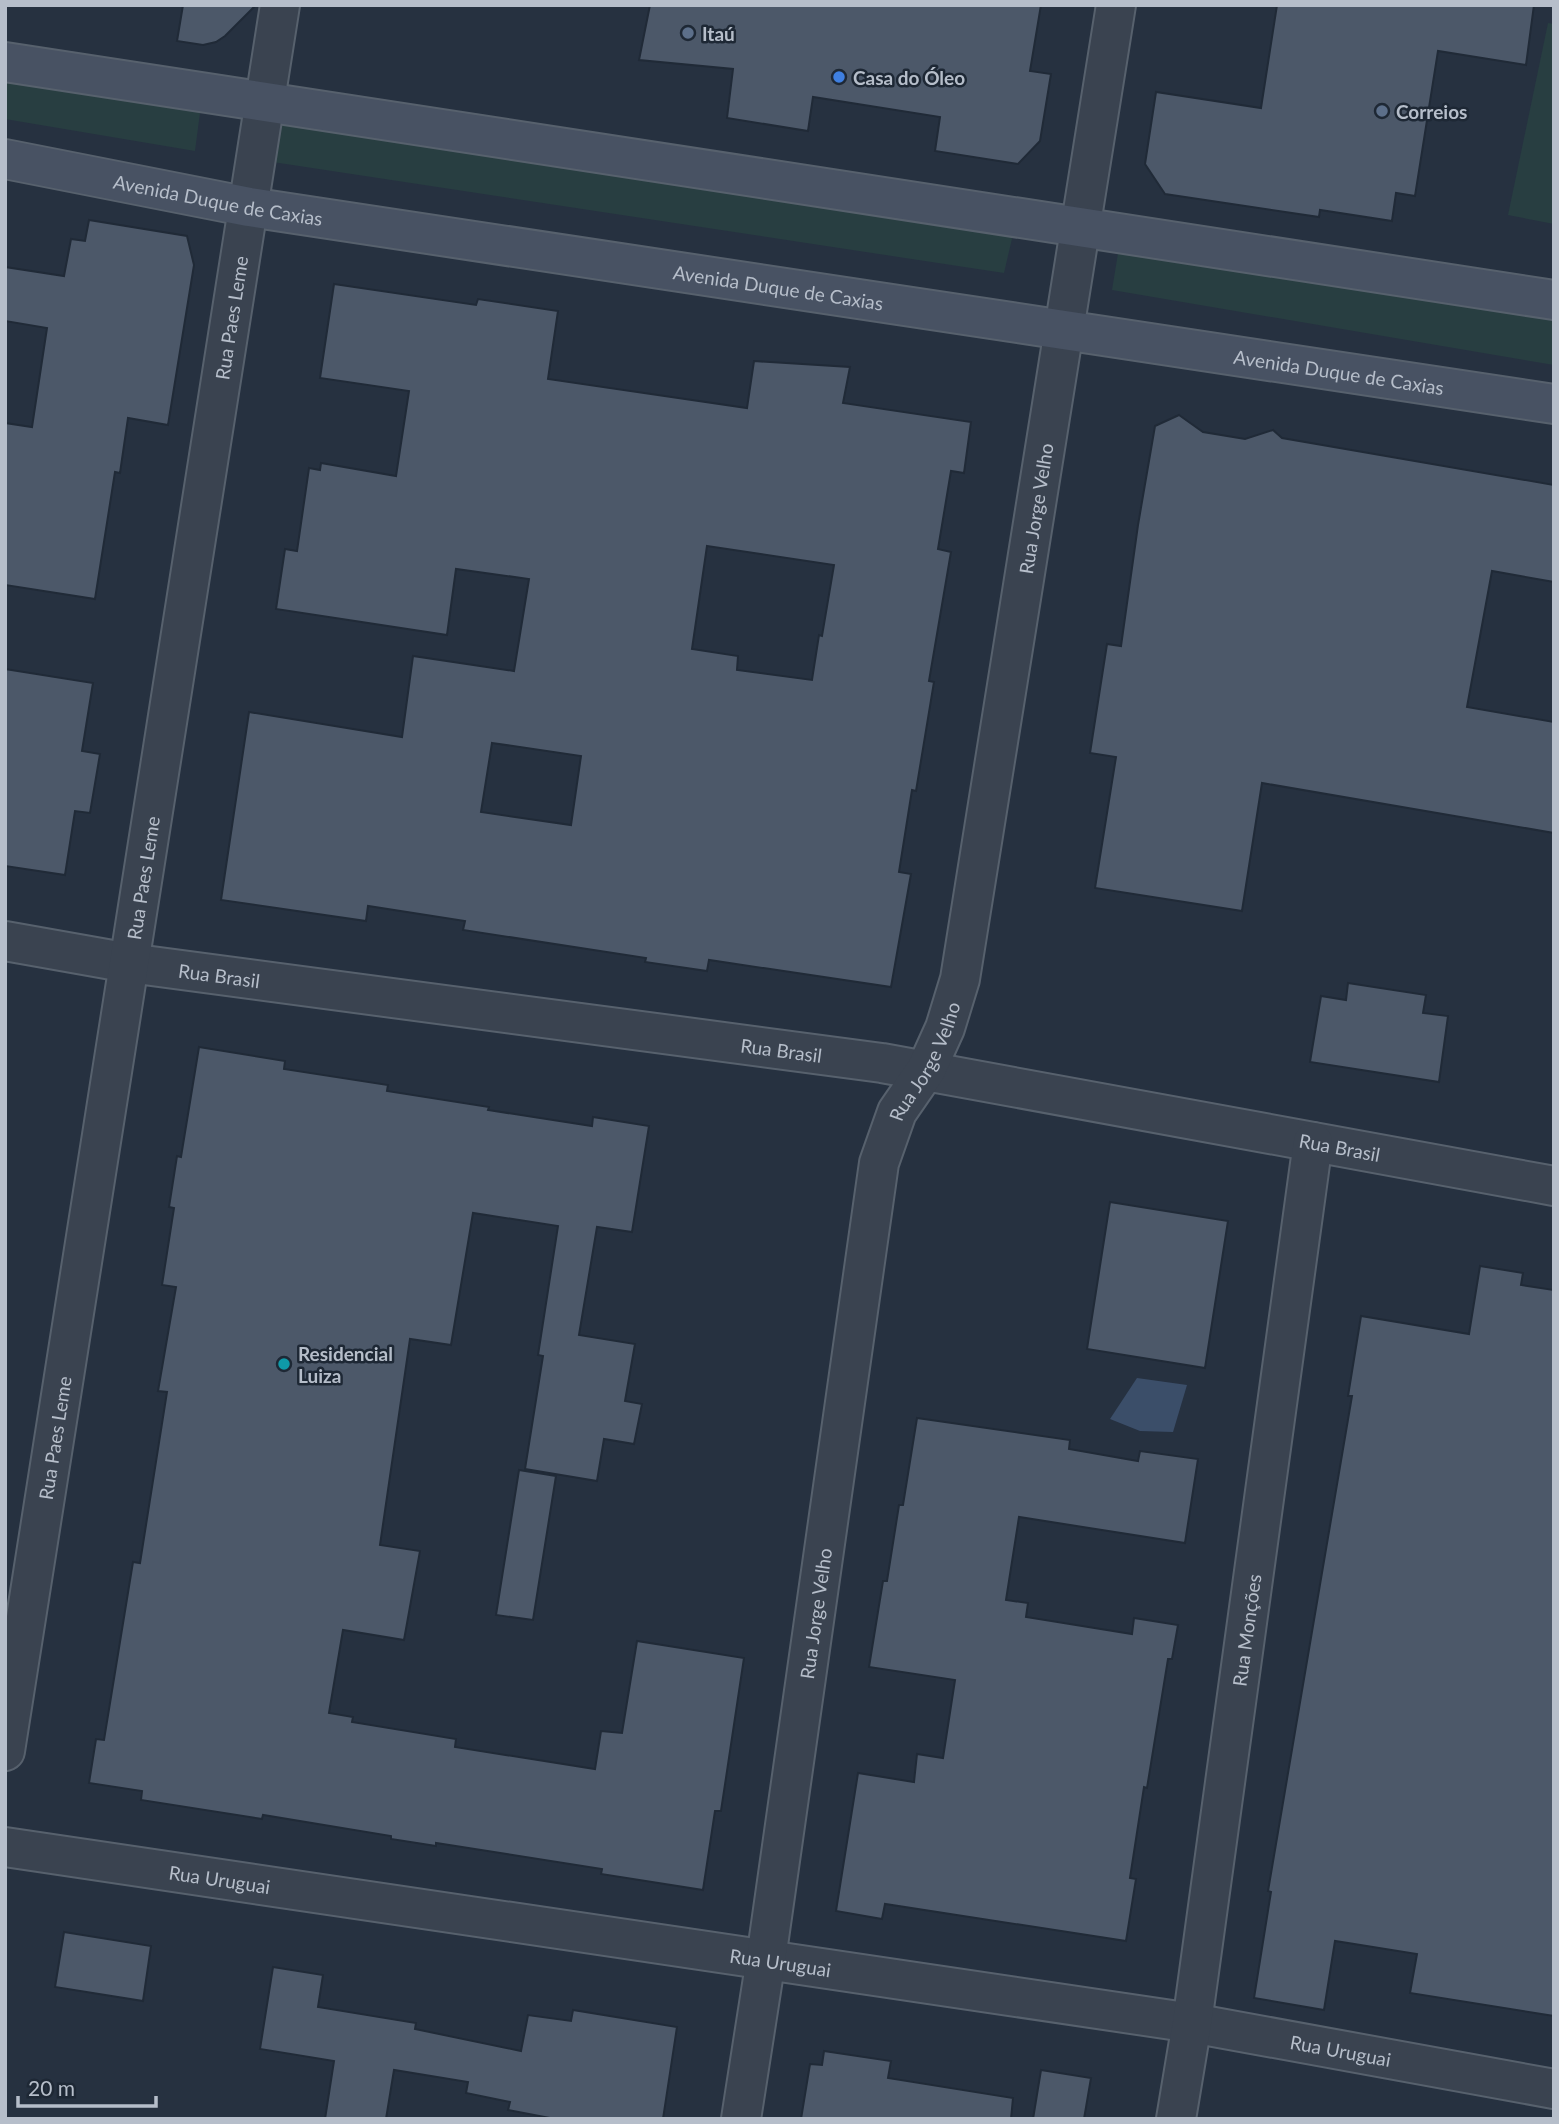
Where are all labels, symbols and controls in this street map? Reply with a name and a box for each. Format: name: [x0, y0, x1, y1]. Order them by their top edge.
place label: Itaú: [702, 22, 735, 45]
marker: Itaú: [680, 25, 696, 41]
place label: Casa do Óleo: [853, 66, 965, 89]
marker: Casa do Óleo: [831, 69, 847, 85]
place label: Correios: [1396, 100, 1467, 123]
marker: Correios: [1374, 103, 1390, 119]
street label: Avenida Duque de Caxias: [112, 169, 324, 229]
street label: Rua Paes Leme: [210, 254, 252, 381]
street label: Avenida Duque de Caxias: [672, 260, 885, 314]
street label: Avenida Duque de Caxias: [1232, 344, 1446, 399]
street label: Rua Jorge Velho: [1014, 441, 1057, 576]
street label: Rua Paes Leme: [121, 814, 164, 941]
street label: Rua Brasil: [177, 958, 261, 992]
street label: Rua Jorge Velho: [883, 999, 964, 1124]
street label: Rua Brasil: [739, 1033, 824, 1066]
street label: Rua Brasil: [1297, 1128, 1382, 1165]
place label: Residencial Luiza: [298, 1342, 393, 1387]
marker: Residencial Luiza: [276, 1356, 292, 1372]
street label: Rua Paes Leme: [33, 1374, 75, 1501]
street label: Rua Jorge Velho: [794, 1546, 836, 1681]
street label: Rua Monções: [1227, 1572, 1265, 1688]
street label: Rua Uruguai: [167, 1860, 272, 1898]
street label: Rua Uruguai: [728, 1943, 833, 1981]
street label: Rua Uruguai: [1288, 2030, 1393, 2071]
scale bar: [18, 2064, 156, 2108]
text: 20 m: [28, 2075, 75, 2100]

